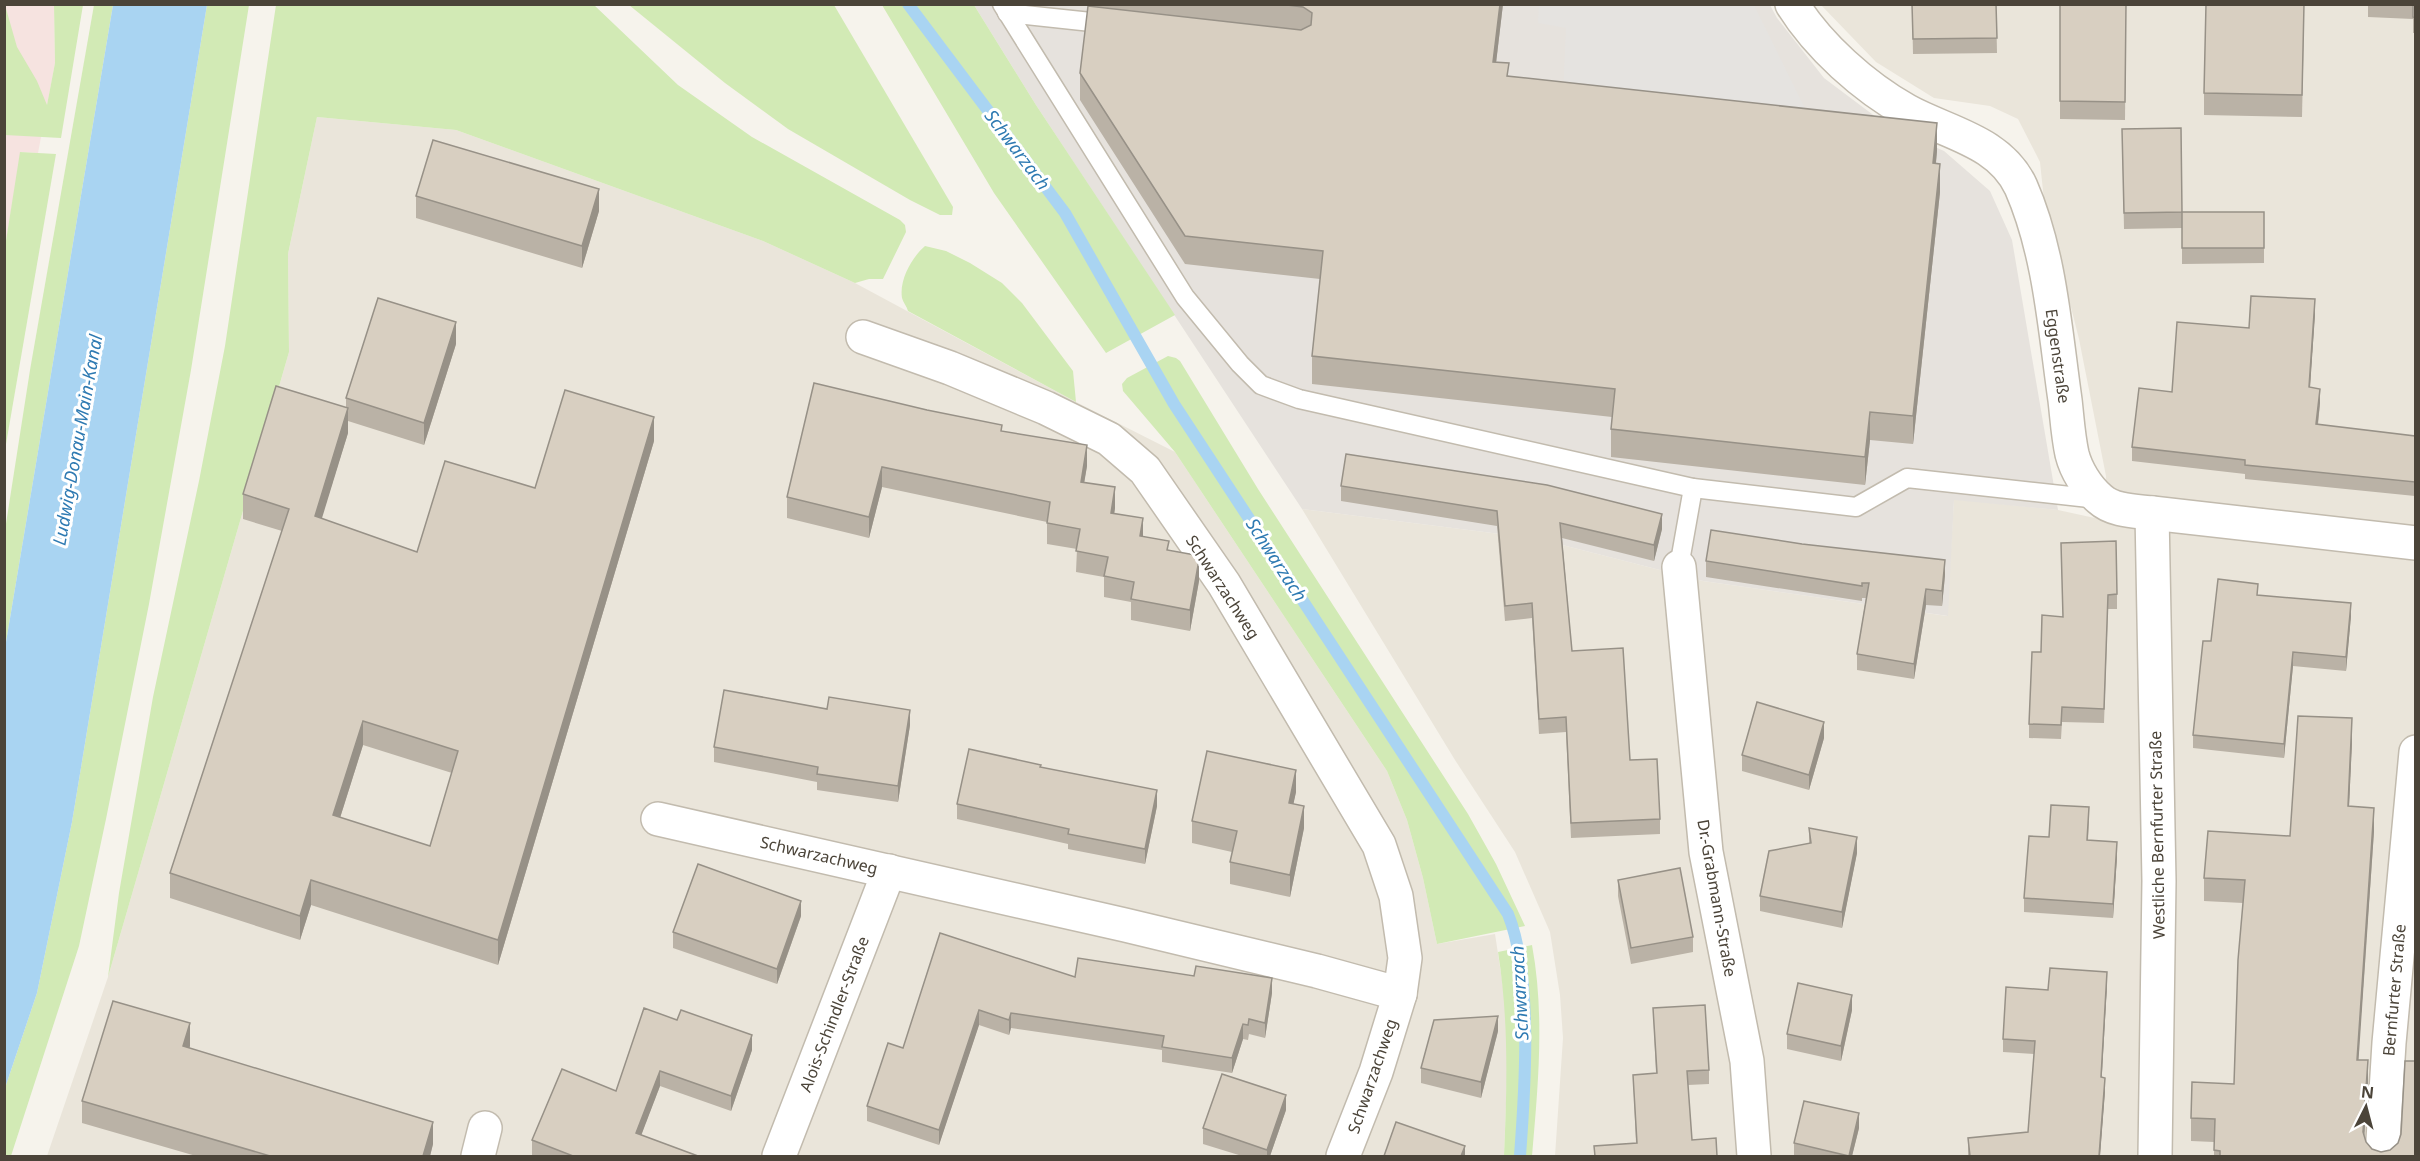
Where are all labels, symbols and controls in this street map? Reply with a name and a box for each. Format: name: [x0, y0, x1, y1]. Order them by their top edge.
water label: Schwarzach: [980, 104, 1056, 195]
street label: Eggenstraße: [2040, 307, 2076, 405]
water label: Ludwig-Donau-Main-Kanal: [47, 332, 107, 547]
water label: Schwarzach: [1241, 513, 1313, 606]
street label: Schwarzachweg: [1181, 531, 1265, 643]
street label: Westliche Bernfurter Straße: [2144, 731, 2170, 939]
street label: Dr.-Grabmann-Straße: [1692, 817, 1742, 979]
street label: Schwarzachweg: [758, 831, 880, 879]
street label: Bernfurter Straße: [2377, 923, 2411, 1057]
street label: Alois-Schindler-Straße: [794, 933, 874, 1095]
water label: Schwarzach: [1505, 945, 1533, 1041]
street label: Schwarzachweg: [1342, 1016, 1402, 1136]
north arrow: [2336, 1077, 2396, 1137]
text: N: [2360, 1080, 2375, 1104]

